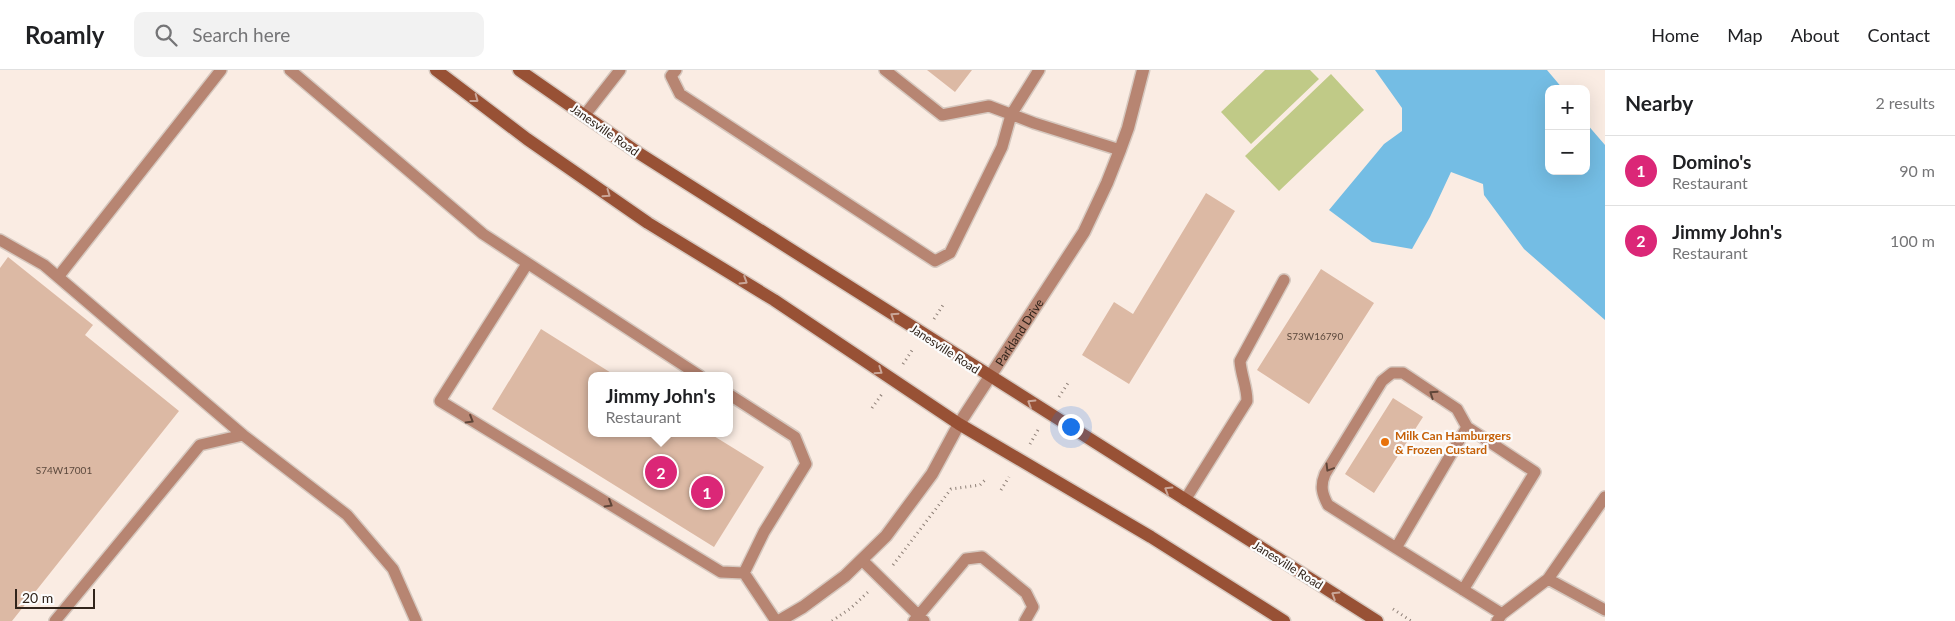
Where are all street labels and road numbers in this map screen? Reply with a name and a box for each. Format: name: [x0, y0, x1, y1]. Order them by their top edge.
street label: Janesville Road: [568, 101, 642, 159]
street label: Parkland Drive: [991, 296, 1046, 369]
street label: Janesville Road: [907, 321, 983, 377]
street label: Janesville Road: [1250, 538, 1326, 592]

